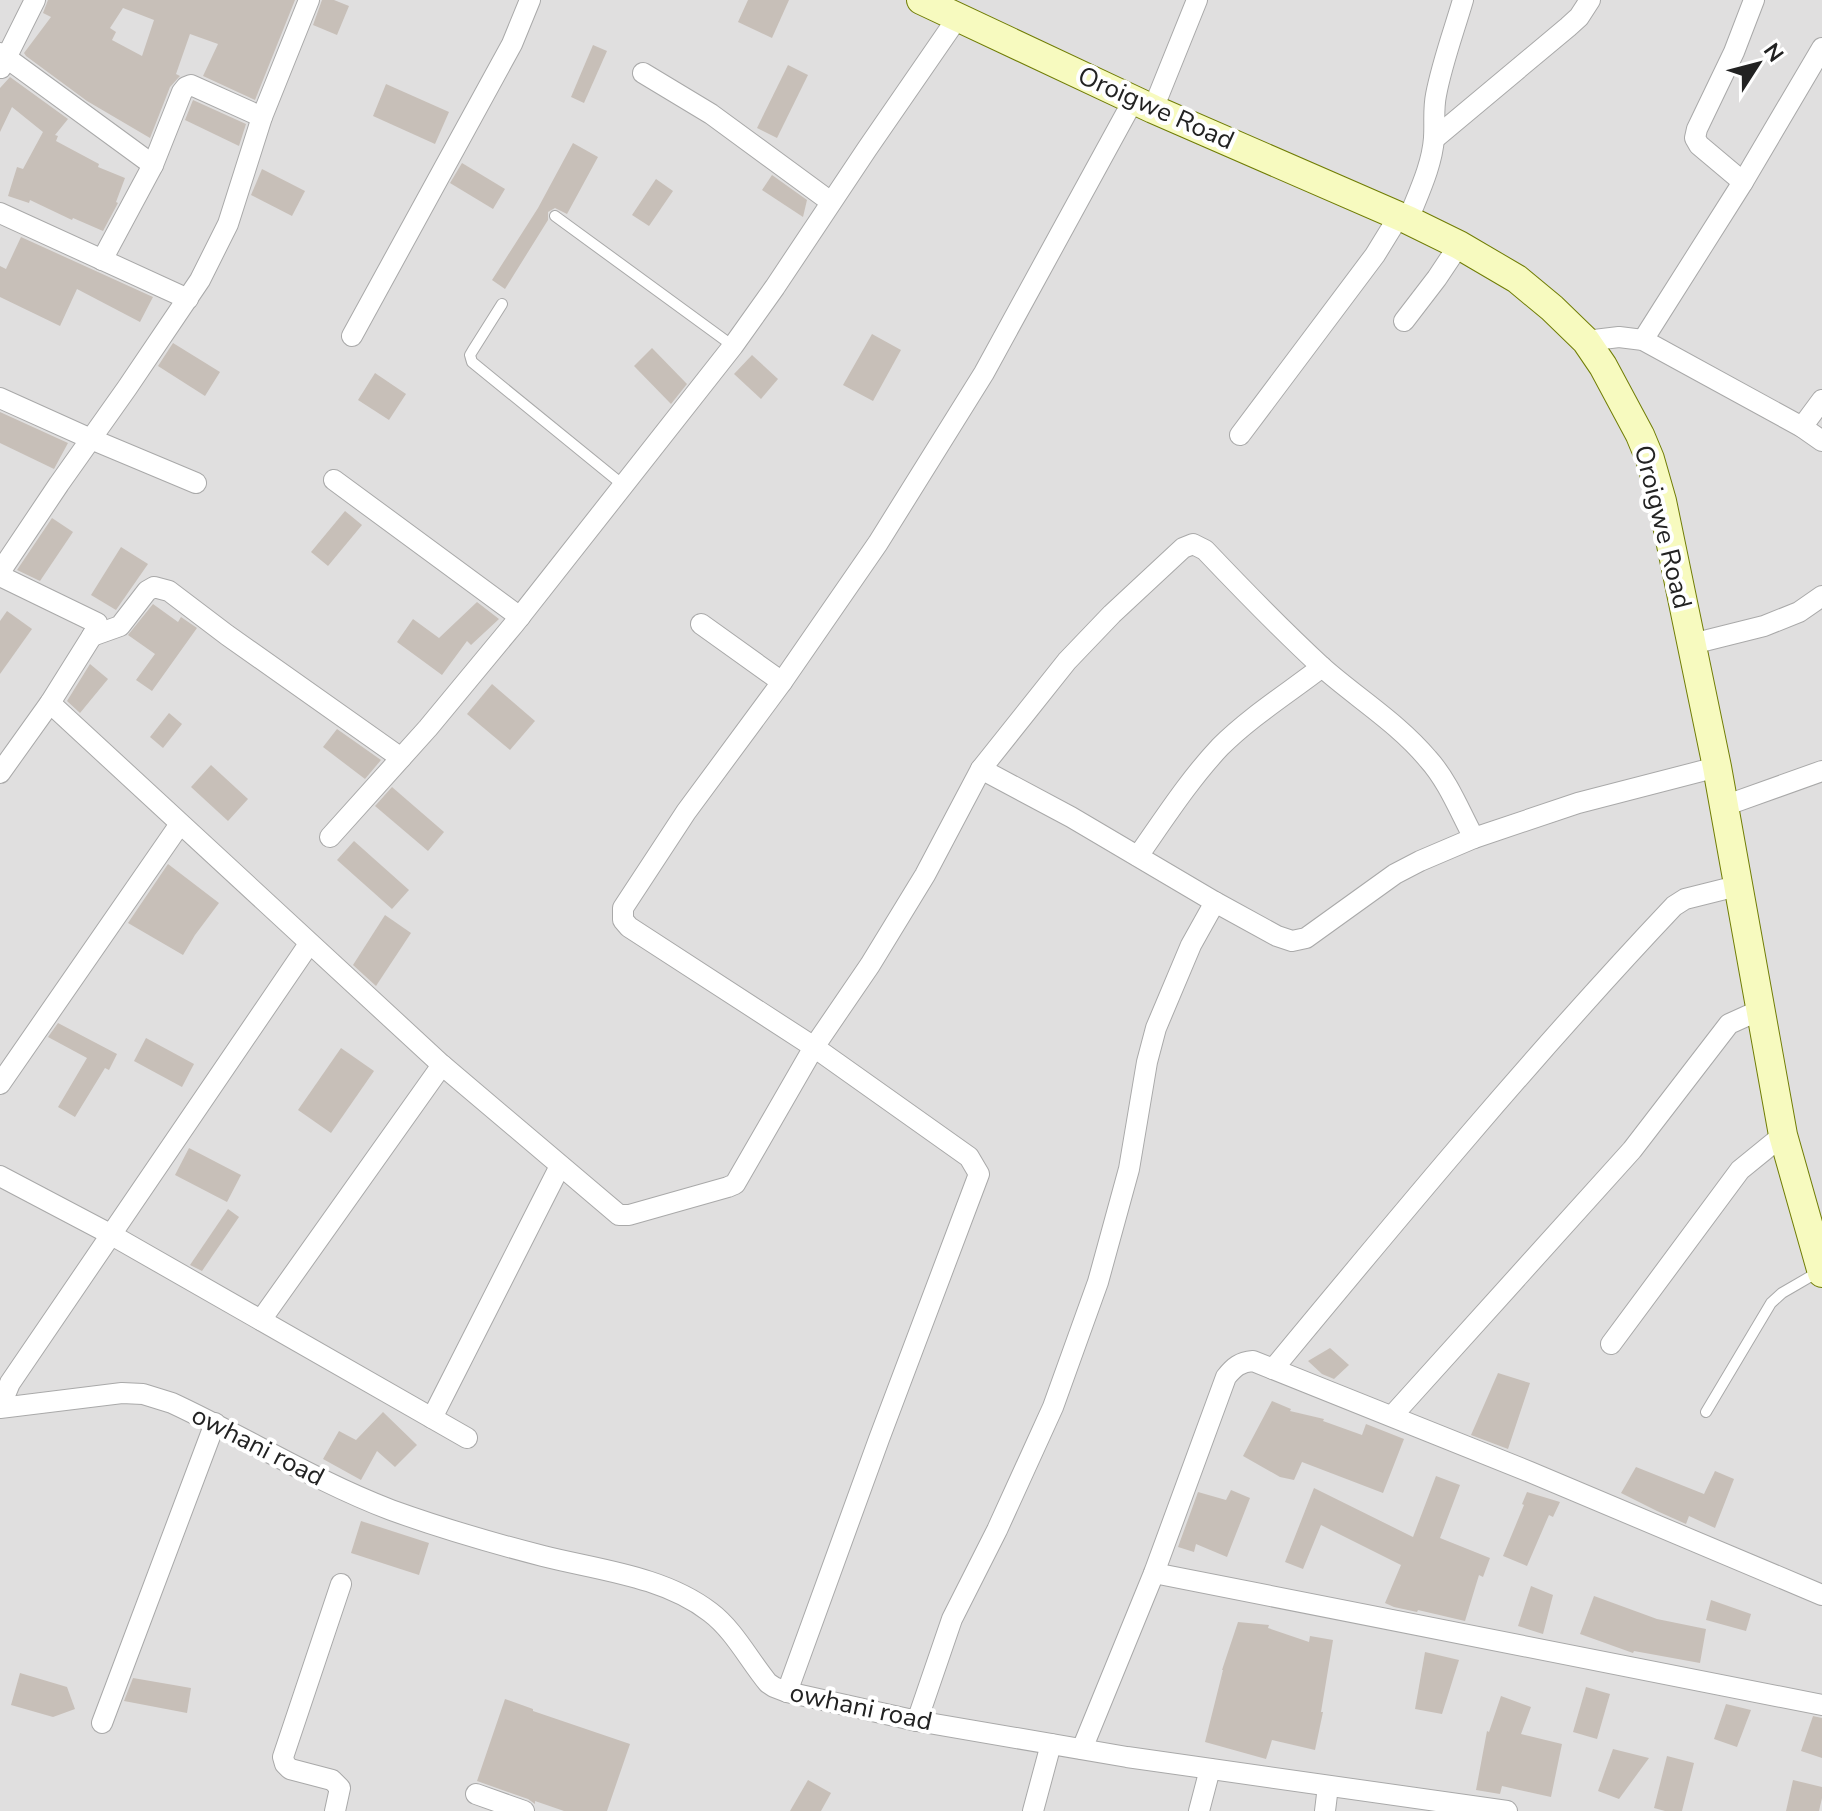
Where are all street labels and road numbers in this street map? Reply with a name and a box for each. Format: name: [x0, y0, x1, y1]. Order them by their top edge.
street label: Oroigwe Road: [1072, 58, 1240, 158]
street label: Oroigwe Road: [1626, 442, 1700, 612]
street label: owhani road: [186, 1398, 330, 1494]
street label: owhani road: [787, 1675, 935, 1739]

